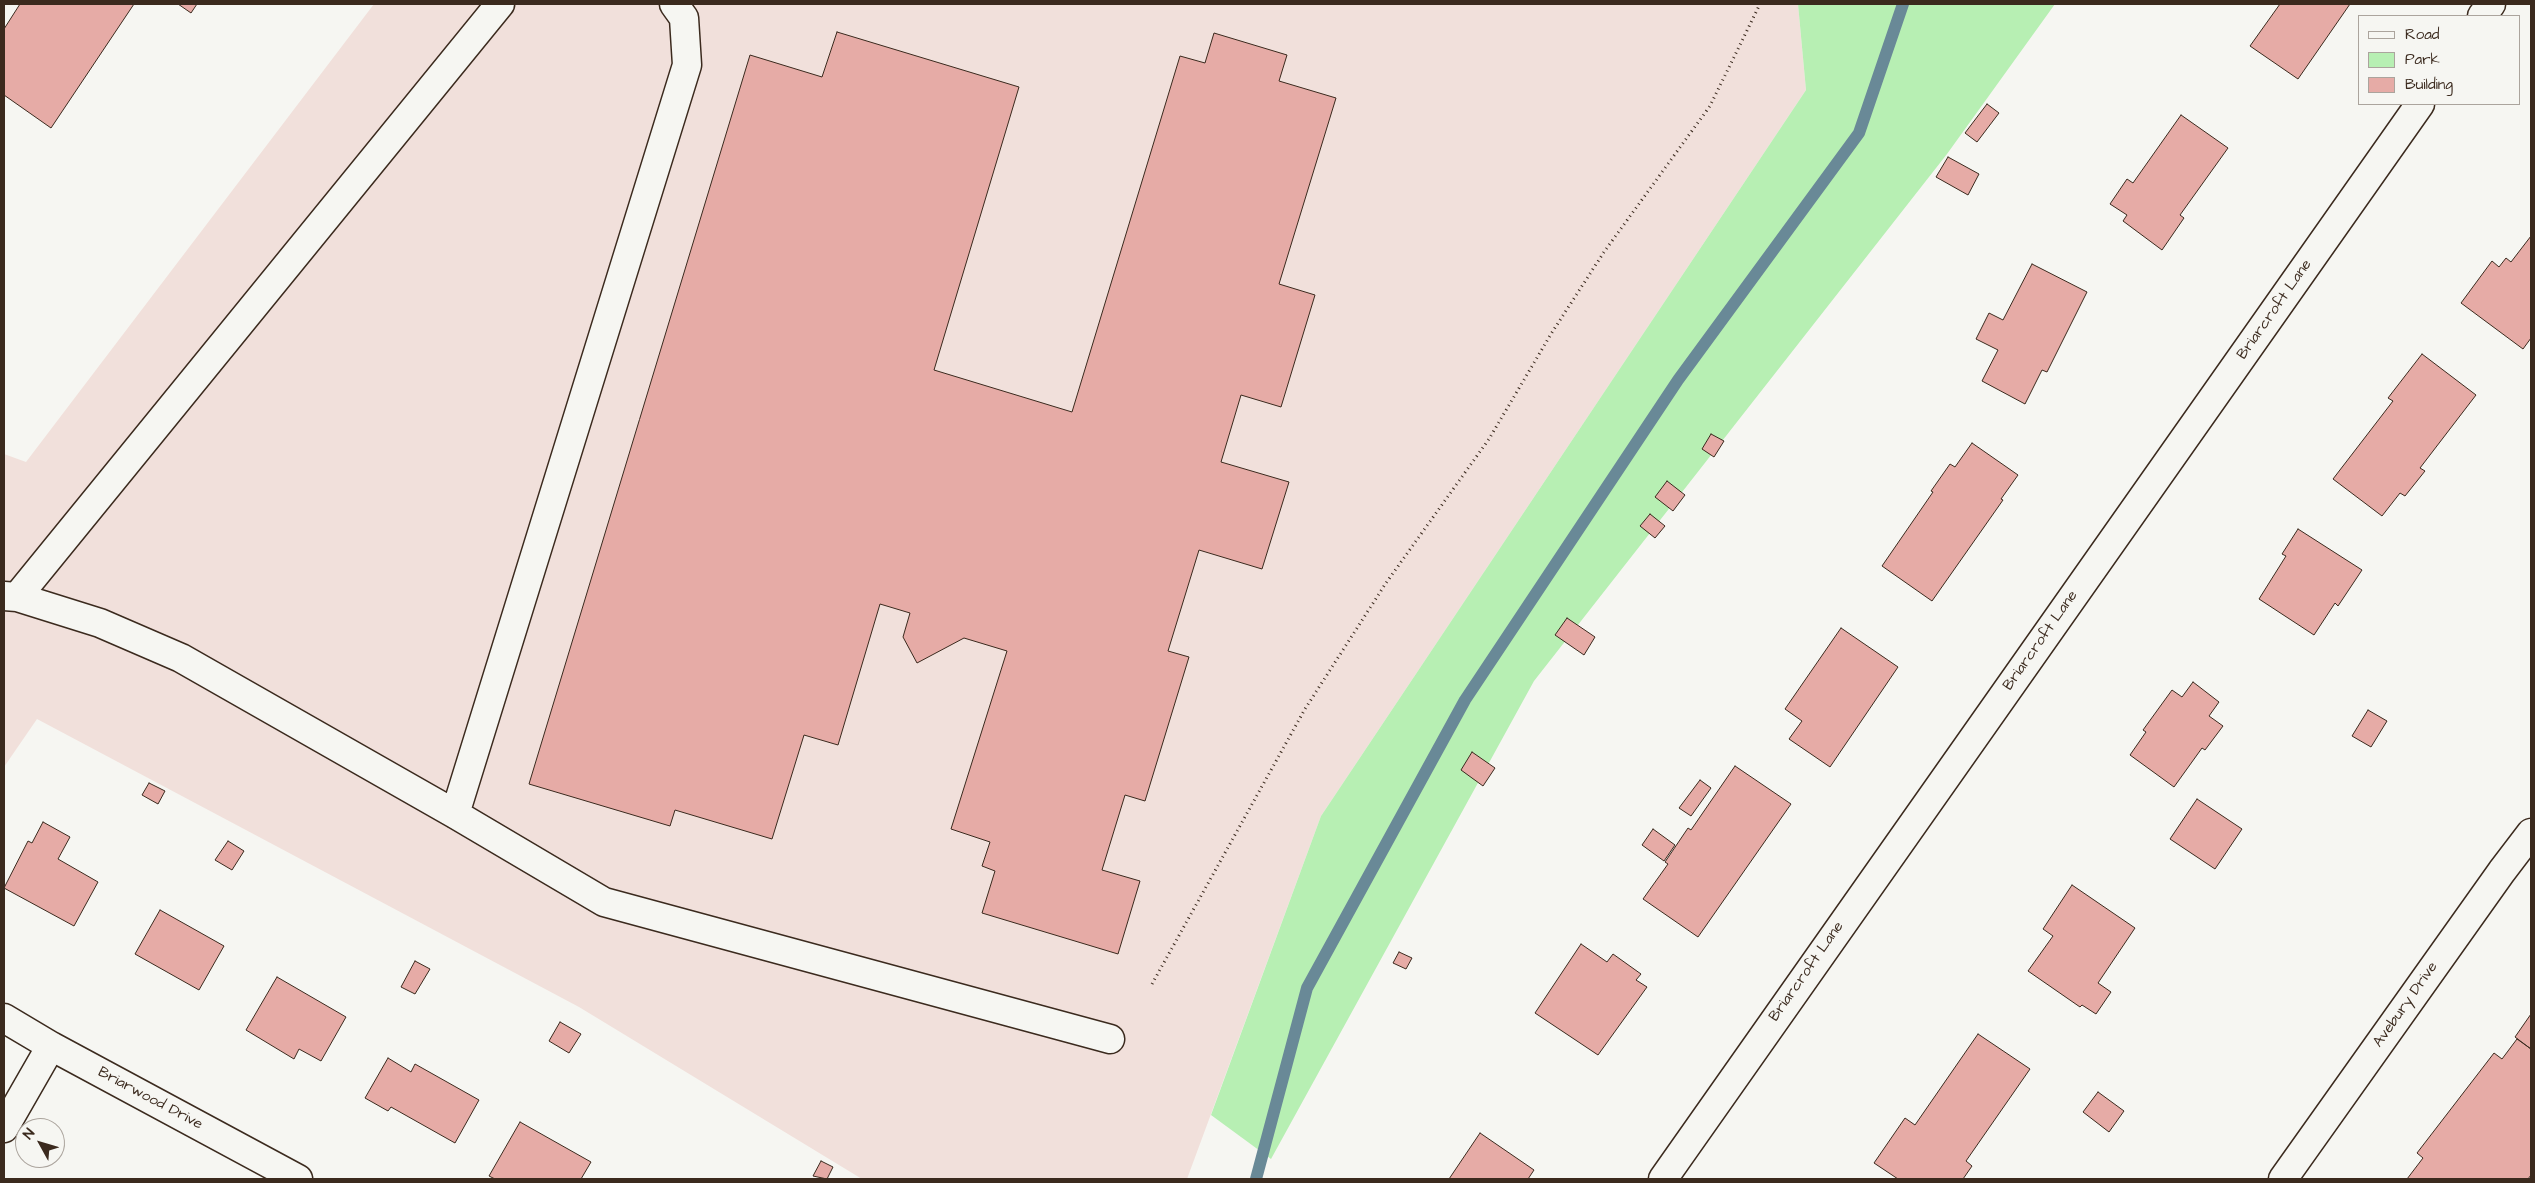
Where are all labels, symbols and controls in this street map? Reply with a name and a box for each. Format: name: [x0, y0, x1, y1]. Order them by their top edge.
legend: [2358, 15, 2520, 105]
text: Road: [2405, 24, 2439, 45]
text: Park: [2405, 49, 2440, 70]
text: Building: [2405, 74, 2453, 95]
street label: Briarcroft Lane: [2234, 257, 2316, 363]
street label: Briarcroft Lane: [2000, 588, 2082, 694]
street label: Briarcroft Lane: [1766, 919, 1848, 1025]
street label: Avebury Drive: [2370, 959, 2442, 1051]
street label: Briarwood Drive: [95, 1064, 205, 1134]
north arrow: [15, 1118, 65, 1168]
text: N: [19, 1124, 40, 1144]

